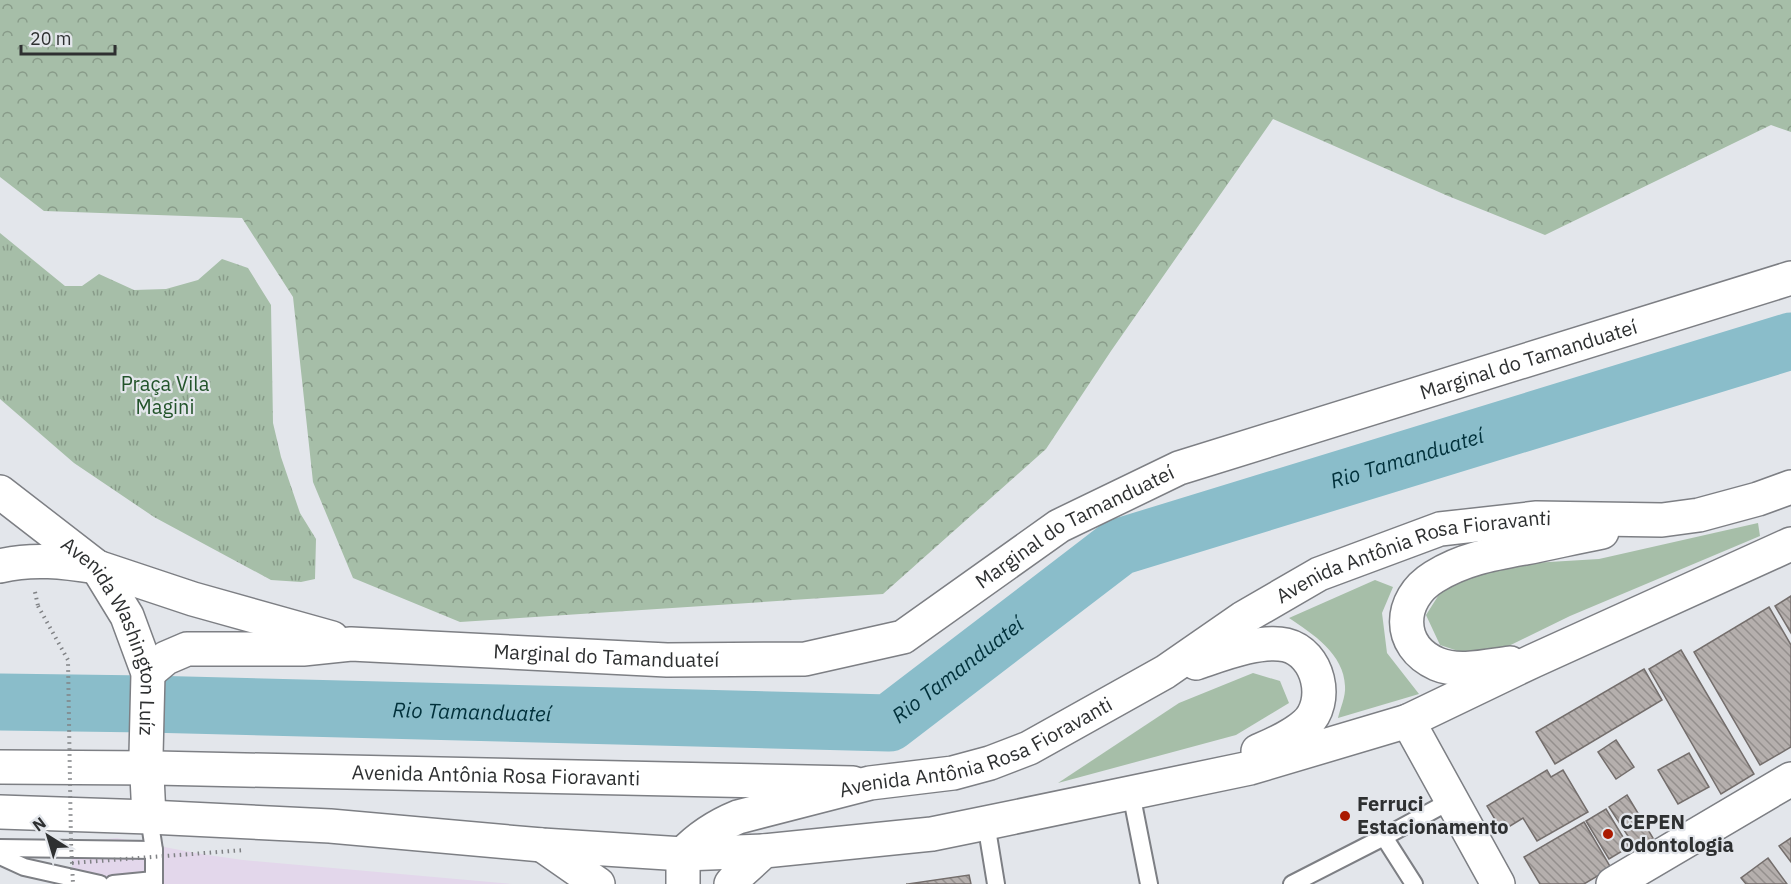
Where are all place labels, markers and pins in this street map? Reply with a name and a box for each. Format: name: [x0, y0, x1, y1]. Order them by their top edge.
place label: Ferruci Estacionamento: [1357, 790, 1509, 840]
place label: CEPEN Odontologia: [1620, 808, 1734, 858]
marker: Ferruci Estacionamento: [1338, 809, 1352, 823]
marker: CEPEN Odontologia: [1601, 827, 1615, 841]

